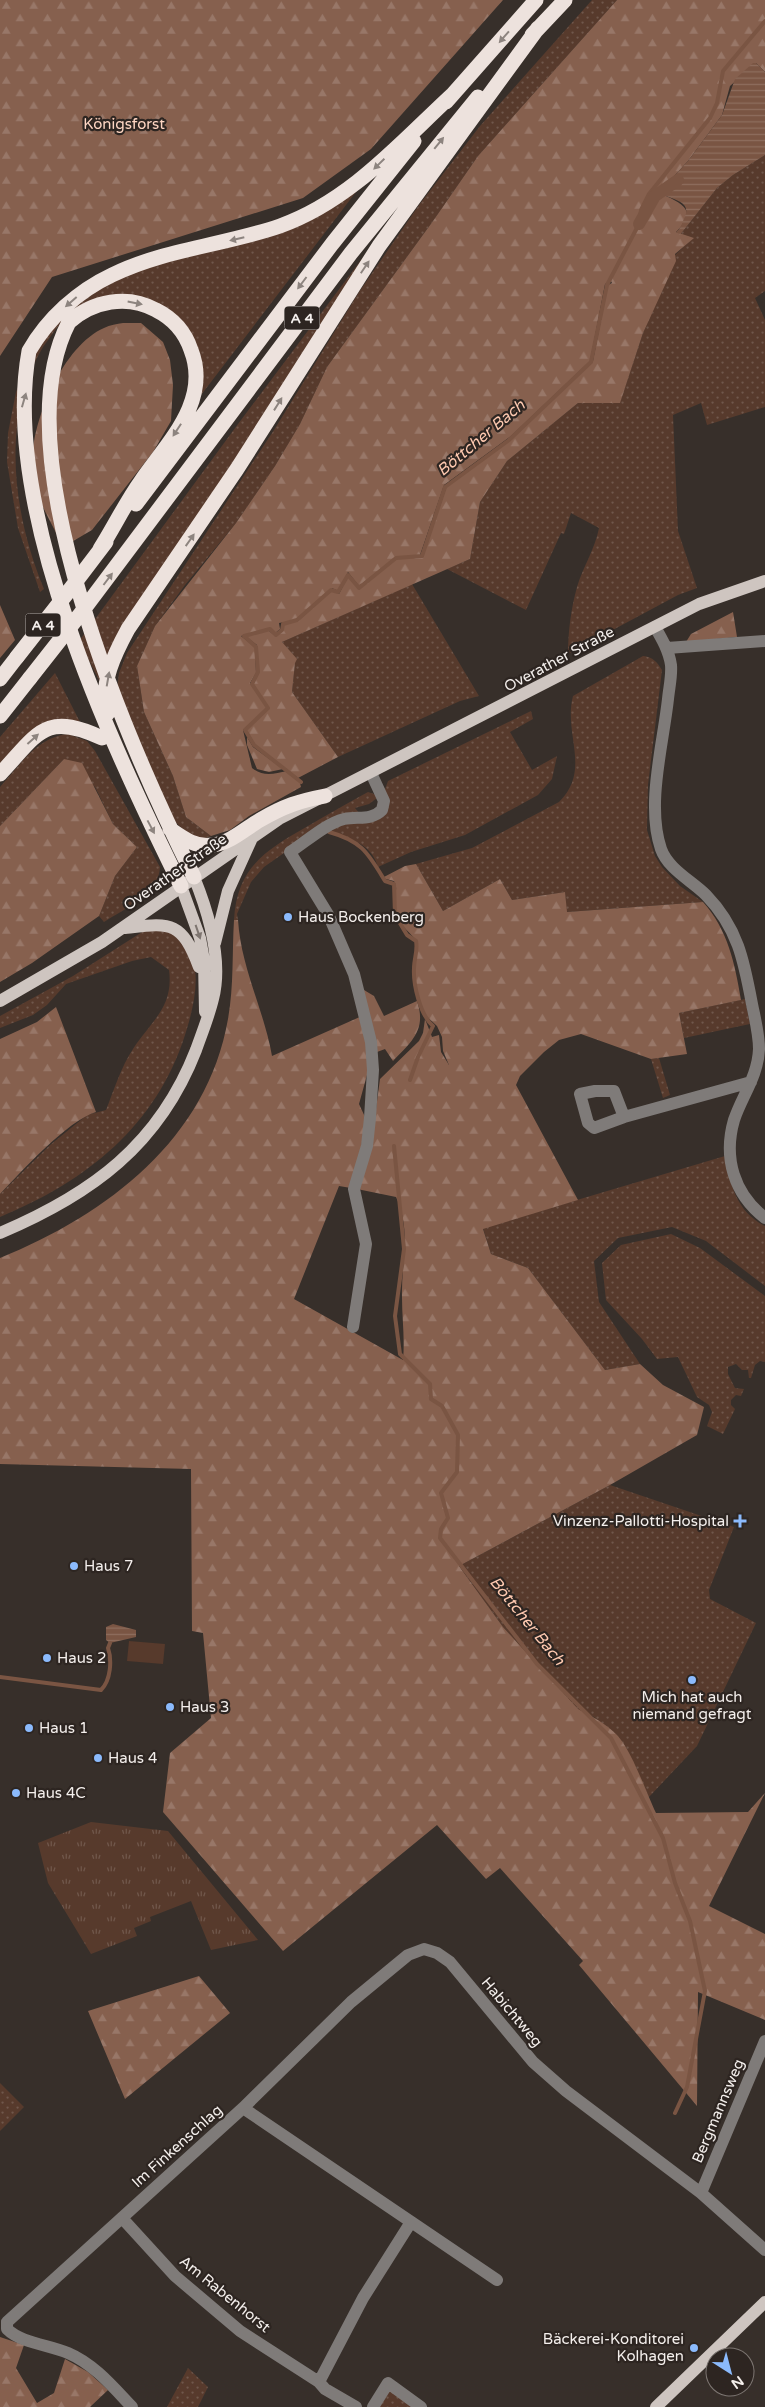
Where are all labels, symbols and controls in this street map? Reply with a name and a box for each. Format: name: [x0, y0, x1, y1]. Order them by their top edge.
one-way arrow: [498, 30, 510, 42]
park label: Königsforst: [83, 115, 165, 133]
one-way arrow: [434, 137, 445, 150]
one-way arrow: [373, 158, 385, 170]
one-way arrow: [229, 235, 244, 243]
one-way arrow: [360, 260, 370, 273]
one-way arrow: [297, 276, 308, 289]
one-way arrow: [64, 297, 77, 308]
one-way arrow: [128, 299, 143, 307]
road number: A 4: [284, 306, 320, 330]
one-way arrow: [20, 392, 28, 407]
water label: Böttcher Bach: [433, 395, 530, 481]
one-way arrow: [273, 397, 283, 410]
one-way arrow: [173, 424, 182, 437]
one-way arrow: [185, 533, 195, 547]
one-way arrow: [102, 573, 113, 586]
road number: A 4: [26, 614, 60, 636]
street label: Overather Straße: [501, 622, 617, 696]
one-way arrow: [104, 670, 112, 686]
one-way arrow: [27, 733, 40, 744]
one-way arrow: [146, 820, 155, 833]
street label: Overather Straße: [120, 830, 230, 914]
place label: Haus Bockenberg: [298, 908, 424, 926]
marker: Haus Bockenberg: [282, 911, 294, 923]
one-way arrow: [194, 925, 202, 940]
place label: Vinzenz-Pallotti-Hospital: [553, 1512, 729, 1530]
marker: Vinzenz-Pallotti-Hospital: [733, 1514, 747, 1528]
place label: Haus 7: [84, 1557, 133, 1575]
marker: Haus 7: [68, 1560, 80, 1572]
water label: Böttcher Bach: [485, 1572, 570, 1671]
place label: Haus 2: [57, 1649, 106, 1667]
marker: Haus 2: [41, 1652, 53, 1664]
marker: Mich hat auch niemand gefragt: [686, 1674, 698, 1686]
place label: Mich hat auch niemand gefragt: [632, 1688, 752, 1723]
place label: Haus 3: [180, 1698, 229, 1716]
marker: Haus 3: [164, 1701, 176, 1713]
place label: Haus 1: [39, 1719, 88, 1737]
marker: Haus 1: [23, 1722, 35, 1734]
place label: Haus 4: [108, 1749, 157, 1767]
marker: Haus 4: [92, 1752, 104, 1764]
place label: Haus 4C: [26, 1784, 86, 1802]
marker: Haus 4C: [10, 1787, 22, 1799]
street label: Habichtweg: [478, 1974, 546, 2050]
street label: Bergmannsweg: [688, 2056, 748, 2166]
street label: Im Finkenschlag: [128, 2101, 226, 2191]
street label: Am Rabenhorst: [176, 2252, 274, 2336]
place label: Bäckerei-Konditorei Kolhagen: [543, 2330, 684, 2365]
marker: Bäckerei-Konditorei Kolhagen: [688, 2342, 700, 2354]
north arrow: [705, 2347, 755, 2397]
text: N: [728, 2372, 747, 2392]

